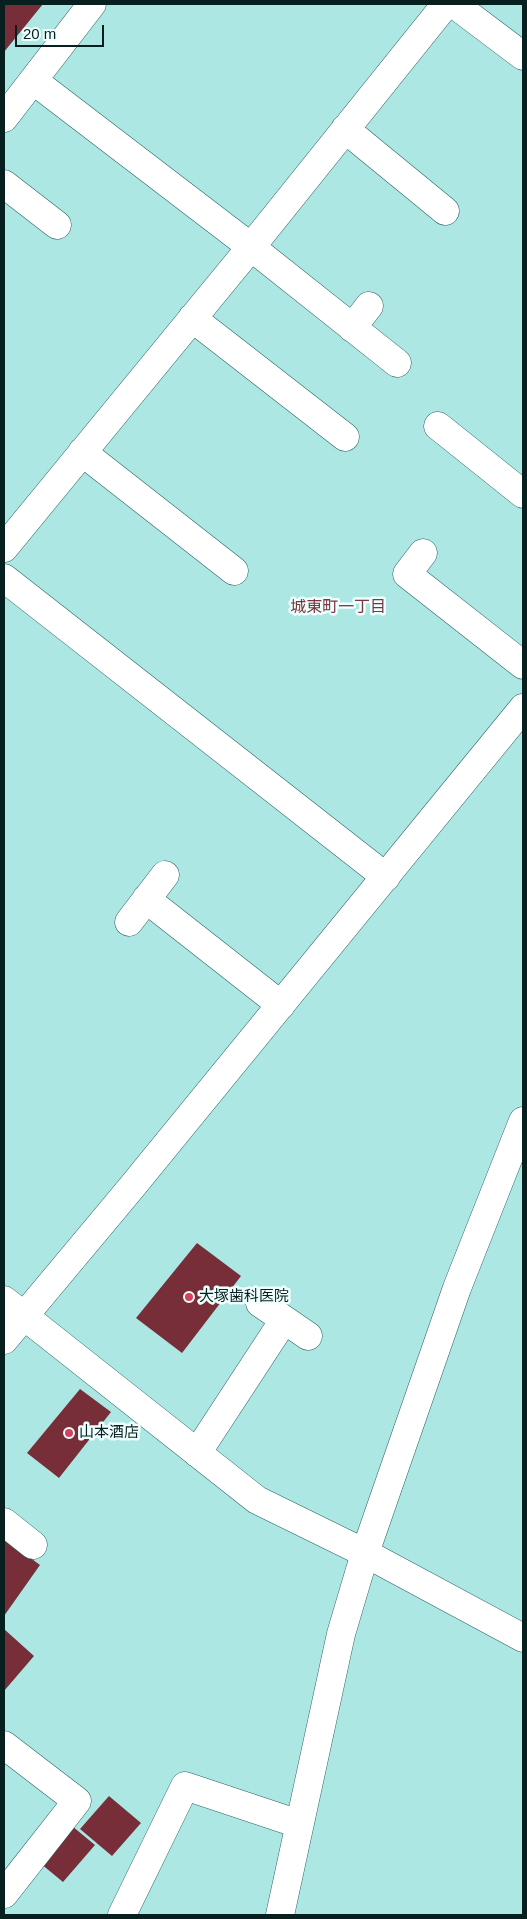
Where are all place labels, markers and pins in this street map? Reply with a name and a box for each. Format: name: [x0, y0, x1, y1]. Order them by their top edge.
place label: 大塚歯科医院: [199, 1288, 289, 1306]
marker: 大塚歯科医院: [183, 1291, 195, 1303]
place label: 山本酒店: [79, 1424, 139, 1442]
marker: 山本酒店: [63, 1427, 75, 1439]

